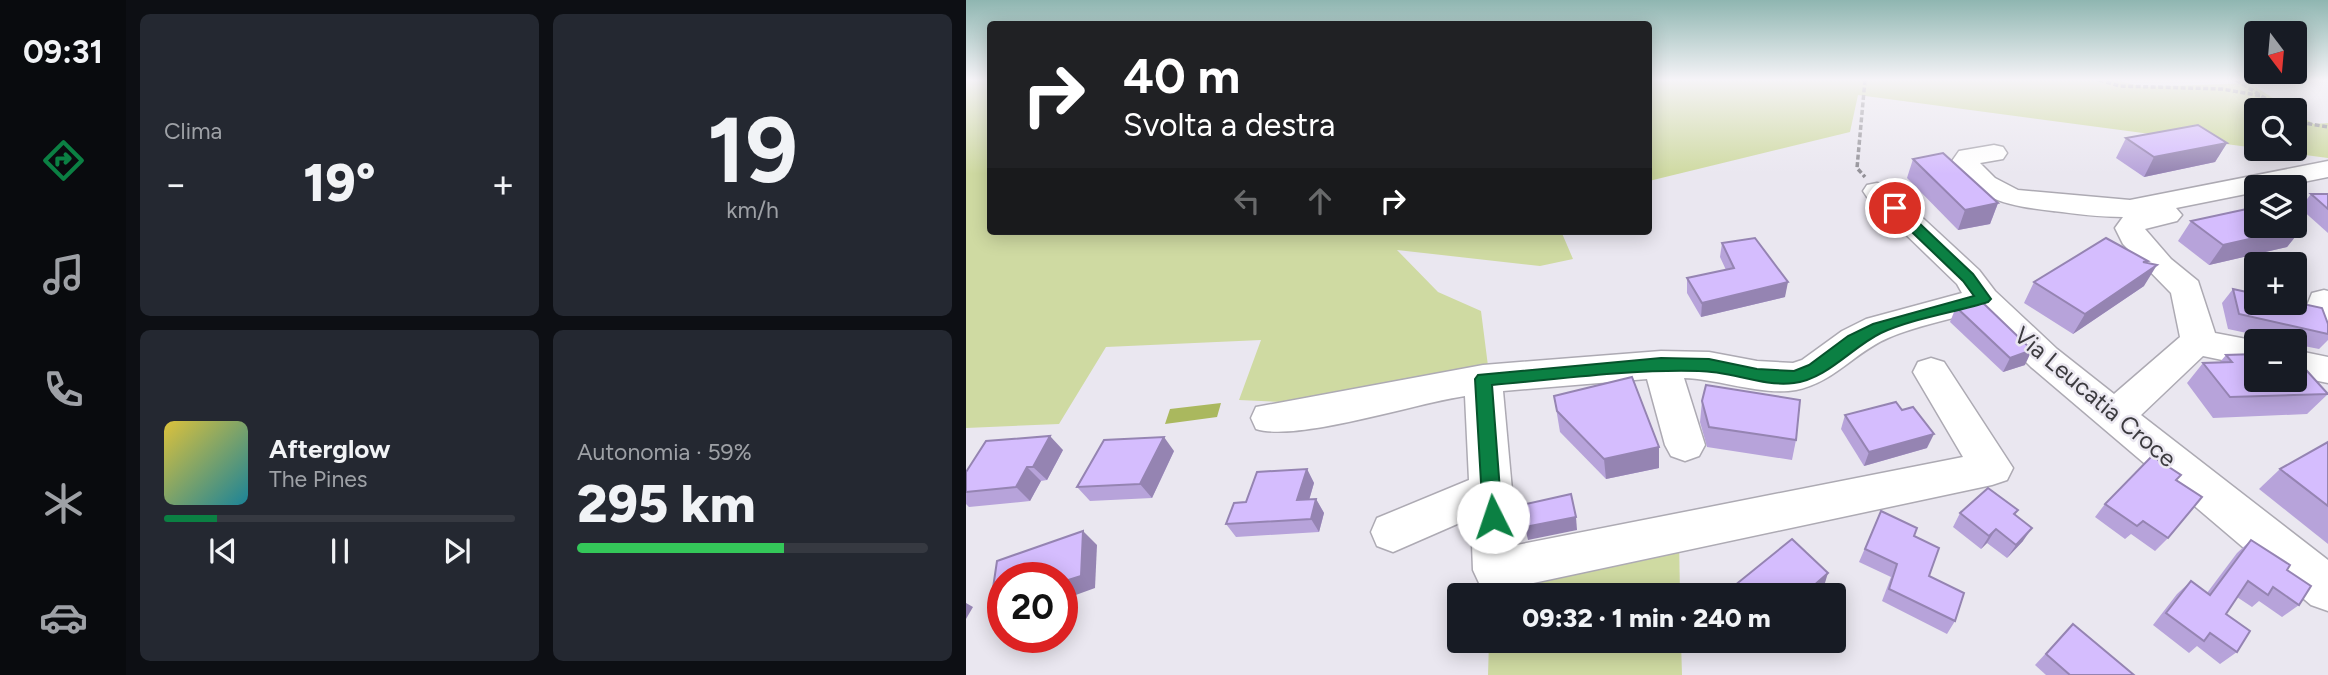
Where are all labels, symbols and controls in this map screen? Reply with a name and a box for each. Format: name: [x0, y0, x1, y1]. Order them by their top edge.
north arrow: [2244, 21, 2306, 84]
map controls: [2244, 21, 2307, 392]
text: 09:31: [23, 33, 103, 71]
text: 40 m: [1123, 46, 1240, 105]
icon: right: [1008, 49, 1099, 140]
text: 19: [707, 96, 798, 205]
button: search: [2244, 98, 2307, 161]
text: Svolta a destra: [1123, 106, 1335, 144]
text: Clima: [164, 117, 222, 145]
icon: directions: [39, 136, 88, 185]
text: 19°: [303, 152, 376, 214]
text: −: [164, 161, 188, 207]
text: +: [491, 161, 515, 207]
button: layers: [2244, 175, 2307, 238]
pin: [1865, 178, 1925, 238]
icon: left: [1228, 182, 1266, 220]
icon: ahead: [1301, 182, 1339, 220]
icon: right: [1374, 182, 1412, 220]
icon: arrive: [1876, 189, 1914, 227]
text: km/h: [726, 196, 779, 224]
icon: music: [39, 250, 88, 299]
button: +: [2244, 252, 2307, 315]
street label: Via Leucatia Croce: [2008, 320, 2182, 473]
button: −: [2244, 329, 2307, 392]
icon: phone: [39, 365, 88, 414]
text: Afterglow: [269, 433, 391, 465]
text: Autonomia · 59%: [577, 438, 752, 466]
text: The Pines: [269, 465, 368, 493]
text: 295 km: [577, 473, 756, 535]
icon: climate: [39, 479, 88, 528]
position arrow: [1456, 480, 1530, 554]
icon: previous: [204, 532, 242, 570]
icon: pause: [321, 532, 359, 570]
icon: next: [438, 532, 476, 570]
speed limit sign: 20: [987, 562, 1078, 653]
icon: car: [39, 593, 88, 642]
text: 09:32 · 1 min · 240 m: [1522, 602, 1771, 634]

